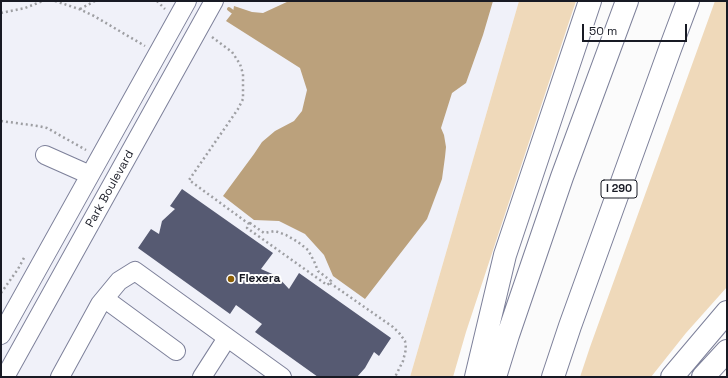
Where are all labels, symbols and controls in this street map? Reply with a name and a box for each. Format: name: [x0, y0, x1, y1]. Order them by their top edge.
scale bar: [584, 16, 689, 42]
text: 50 m: [589, 23, 617, 39]
street label: Park Boulevard: [83, 148, 137, 230]
road number: I 290: [601, 180, 637, 198]
place label: Flexera: [239, 272, 280, 286]
marker: Flexera: [226, 274, 236, 284]

